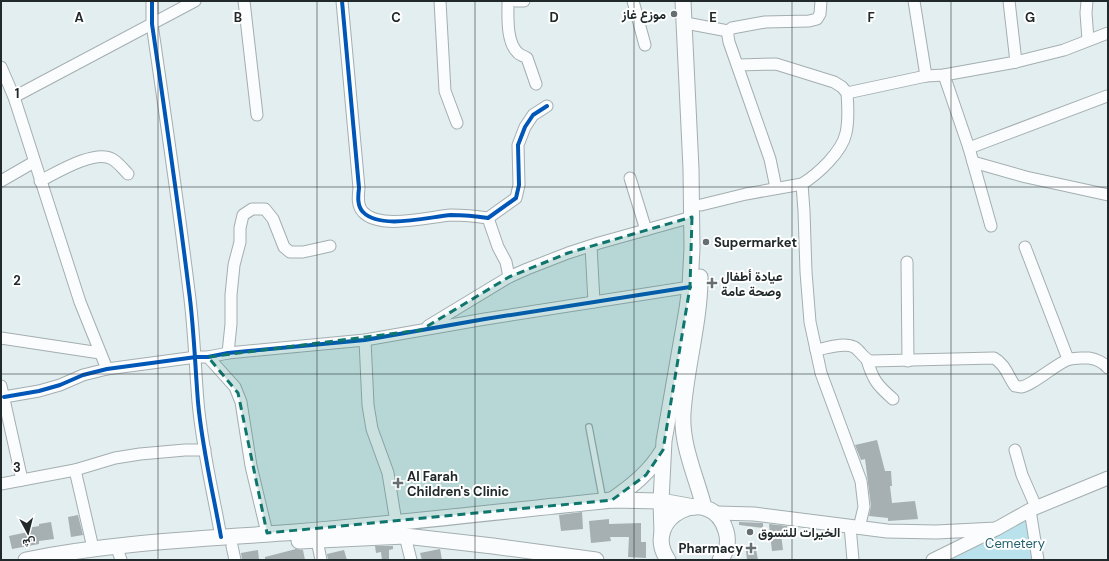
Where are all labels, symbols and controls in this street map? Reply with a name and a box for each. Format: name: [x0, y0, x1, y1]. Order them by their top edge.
place label: موزع غاز: [621, 6, 666, 23]
text: A: [74, 9, 84, 26]
text: B: [234, 9, 242, 26]
text: C: [391, 9, 401, 26]
text: D: [549, 9, 559, 26]
marker: موزع غاز: [669, 9, 679, 19]
text: E: [709, 9, 717, 26]
text: F: [867, 9, 875, 26]
text: G: [1025, 9, 1035, 26]
text: 1: [15, 85, 19, 102]
place label: Supermarket: [714, 234, 797, 251]
marker: Supermarket: [701, 237, 711, 247]
place label: عيادة أطفال وصحة عامة: [721, 268, 783, 300]
text: 2: [13, 272, 21, 289]
marker: عيادة أطفال وصحة عامة: [706, 277, 718, 289]
text: 3: [13, 459, 21, 476]
place label: Al Farah Children's Clinic: [407, 468, 509, 500]
marker: Al Farah Children's Clinic: [392, 477, 404, 489]
north arrow: [8, 513, 48, 553]
place label: الخيرات للتسوق: [758, 524, 840, 541]
marker: الخيرات للتسوق: [745, 527, 755, 537]
text: ش: [22, 535, 37, 551]
park label: Cemetery: [985, 535, 1045, 552]
place label: Pharmacy: [678, 540, 743, 557]
marker: Pharmacy: [746, 543, 756, 553]

